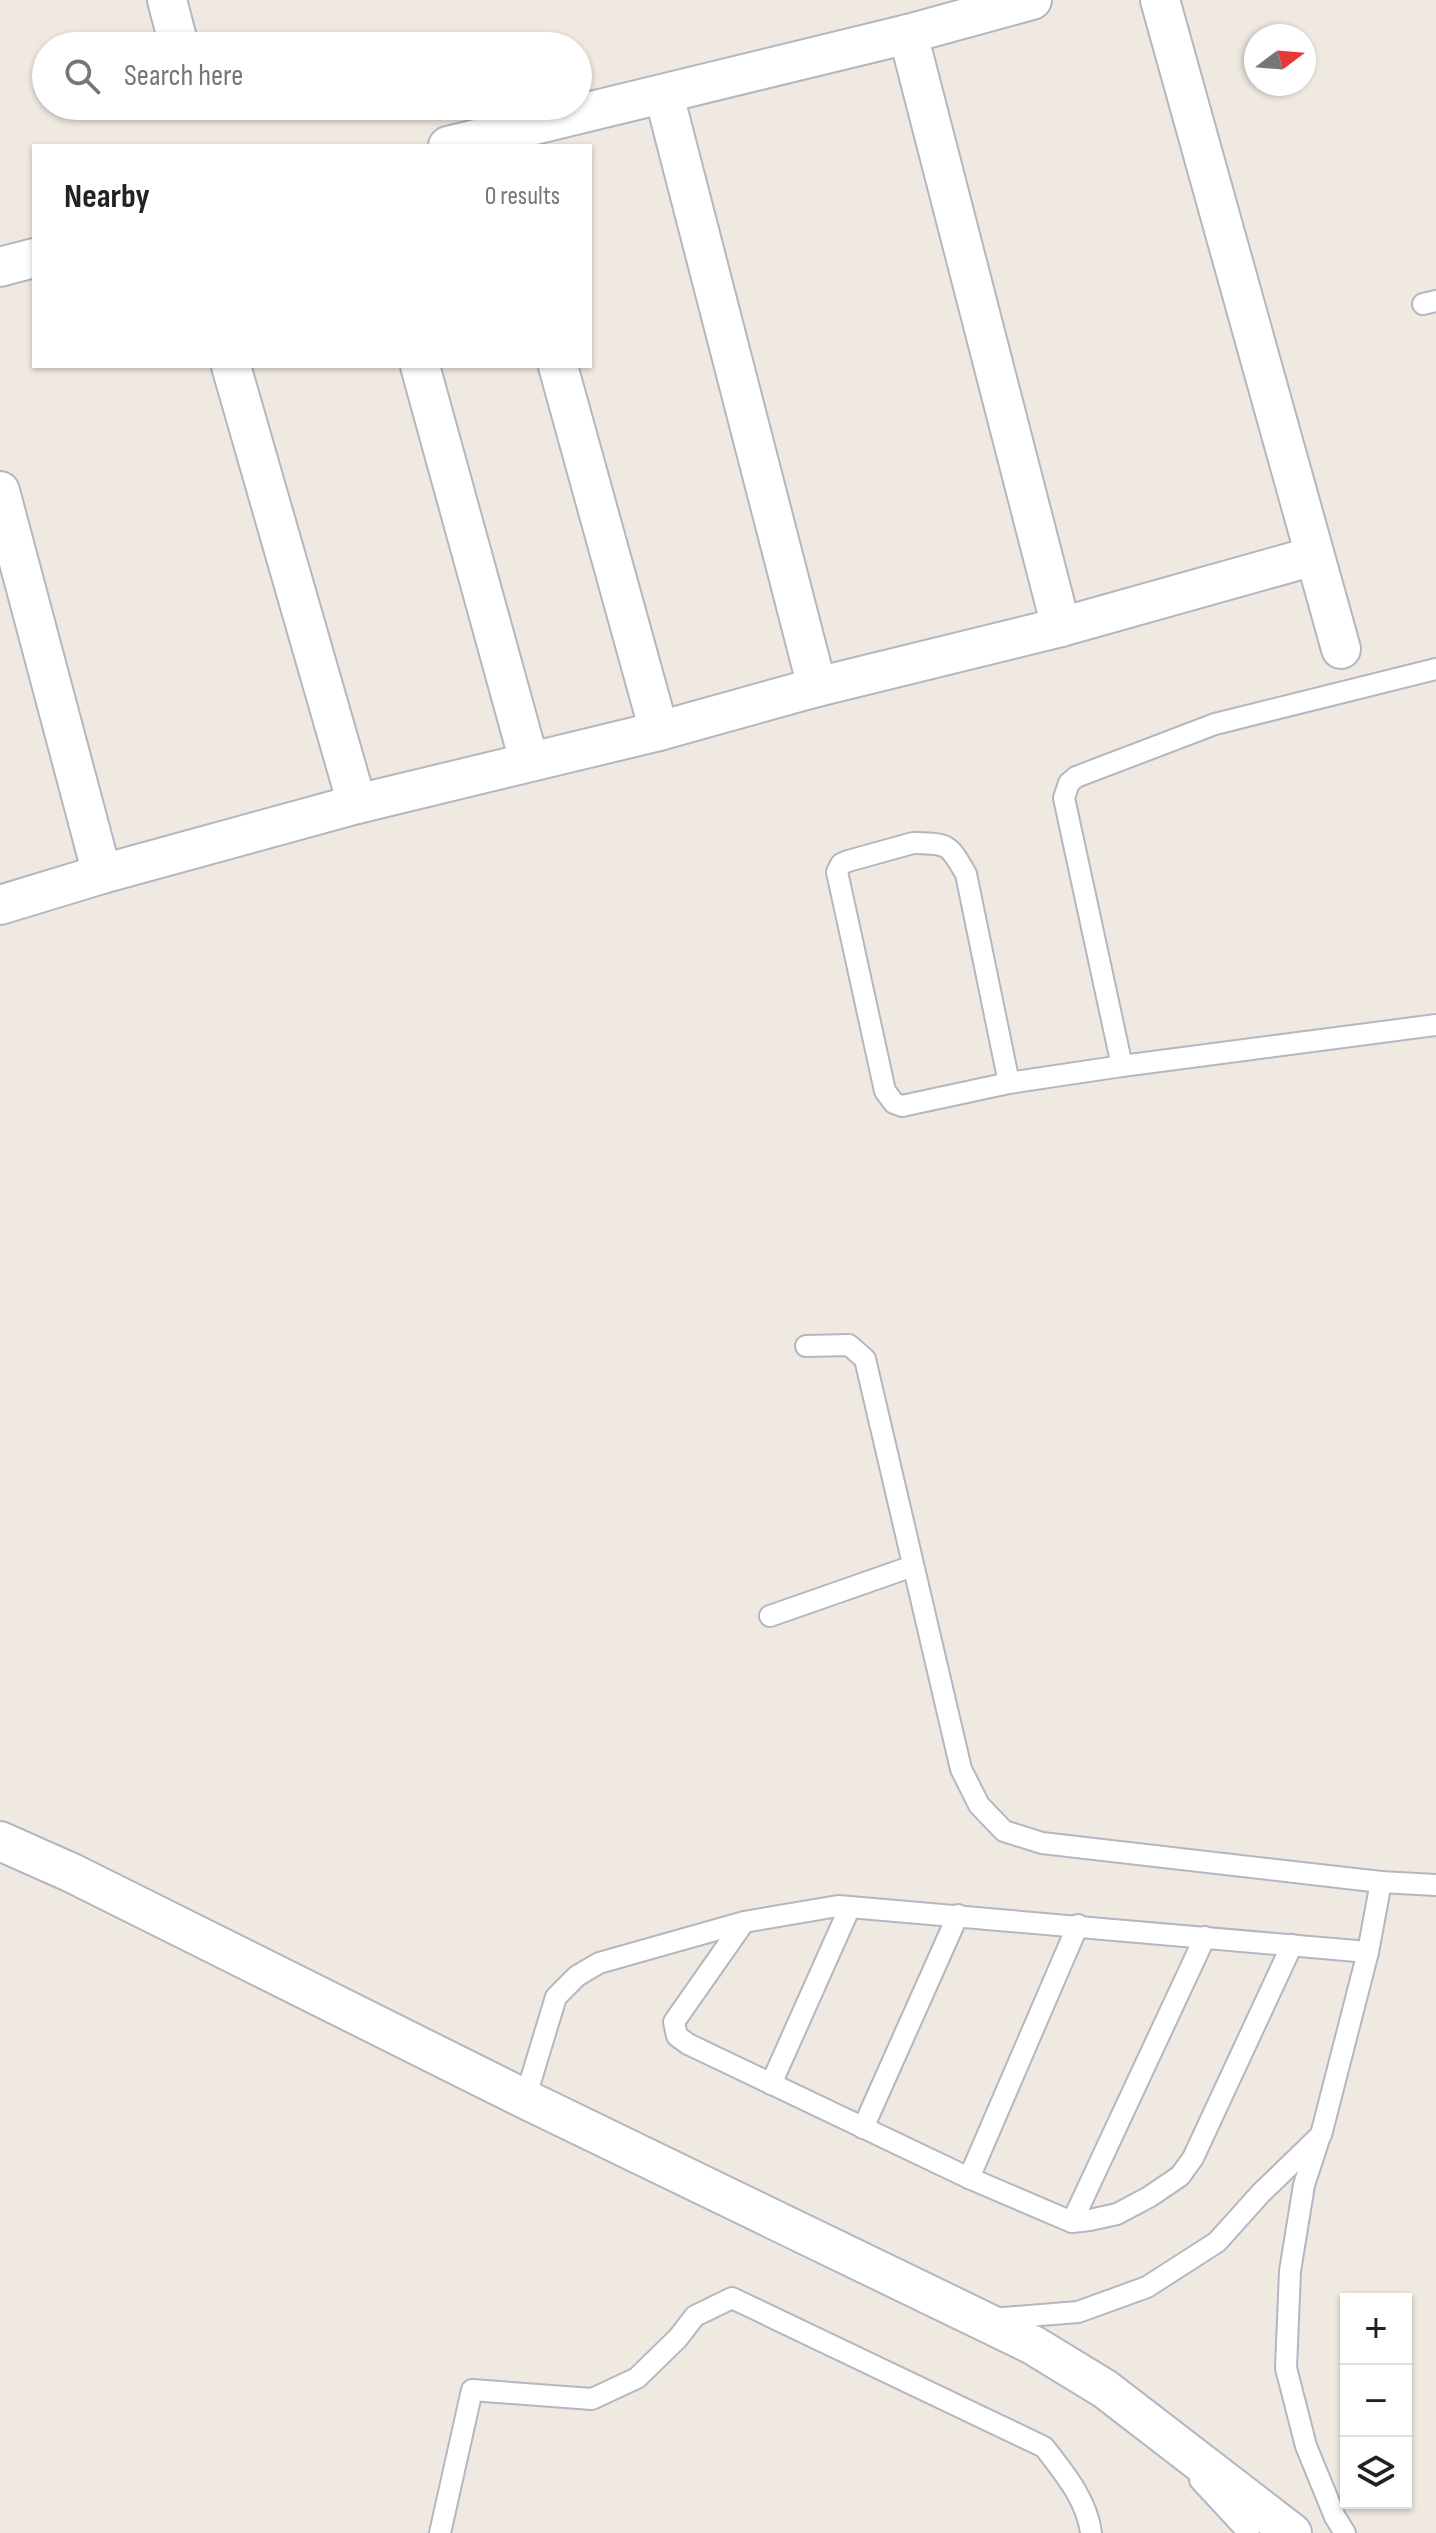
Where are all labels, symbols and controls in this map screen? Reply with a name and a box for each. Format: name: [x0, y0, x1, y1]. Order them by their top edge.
north arrow: [1244, 24, 1316, 96]
search box: [32, 32, 592, 120]
icon: search: [60, 54, 104, 98]
text: Search here: [124, 58, 243, 94]
text: Nearby: [64, 176, 150, 217]
text: 0 results: [485, 181, 560, 212]
map controls: [1340, 2293, 1412, 2509]
button: +: [1340, 2293, 1412, 2365]
button: −: [1340, 2365, 1412, 2437]
button: layers: [1340, 2437, 1412, 2509]

